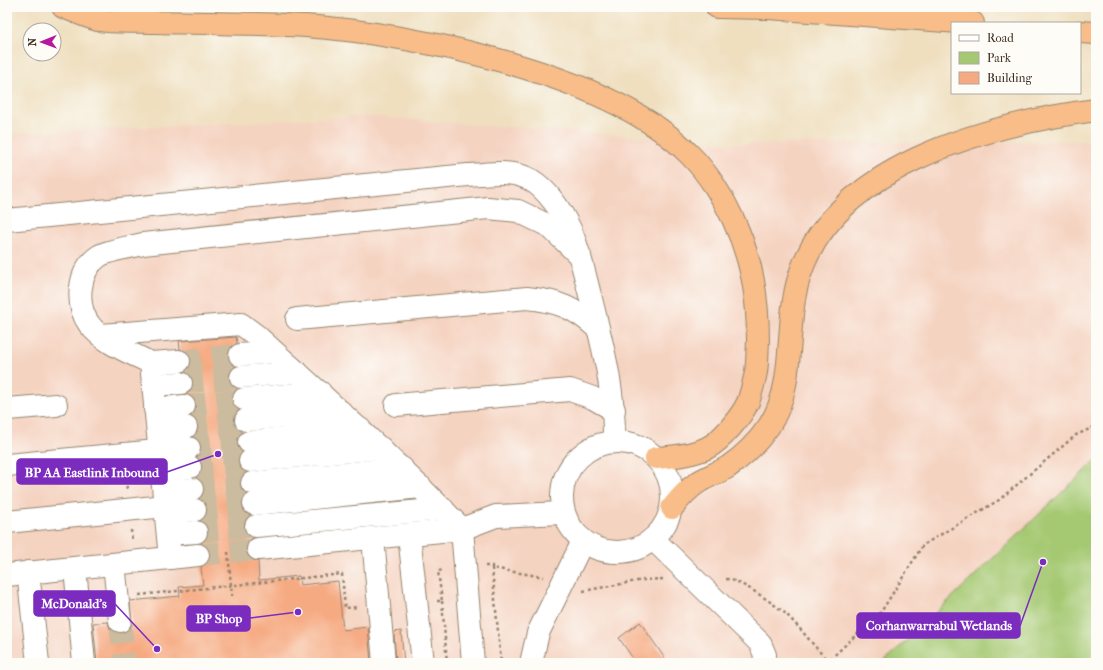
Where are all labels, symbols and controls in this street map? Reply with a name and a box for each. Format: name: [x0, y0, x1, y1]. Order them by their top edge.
north arrow: [22, 22, 62, 62]
legend: [951, 22, 1081, 94]
text: Road: [987, 31, 1014, 45]
text: N: [26, 37, 39, 46]
text: Park: [987, 51, 1012, 65]
text: Building: [987, 71, 1032, 85]
callout: BP AA Eastlink Inbound: [17, 459, 167, 484]
text: BP AA Eastlink Inbound: [25, 465, 160, 480]
callout: McDonald's: [34, 591, 115, 616]
text: McDonald's: [40, 596, 107, 611]
callout: BP Shop: [187, 606, 250, 631]
text: BP Shop: [196, 611, 242, 627]
callout: Corhanwarrabul Wetlands: [857, 613, 1020, 638]
text: Corhanwarrabul Wetlands: [866, 618, 1012, 633]

